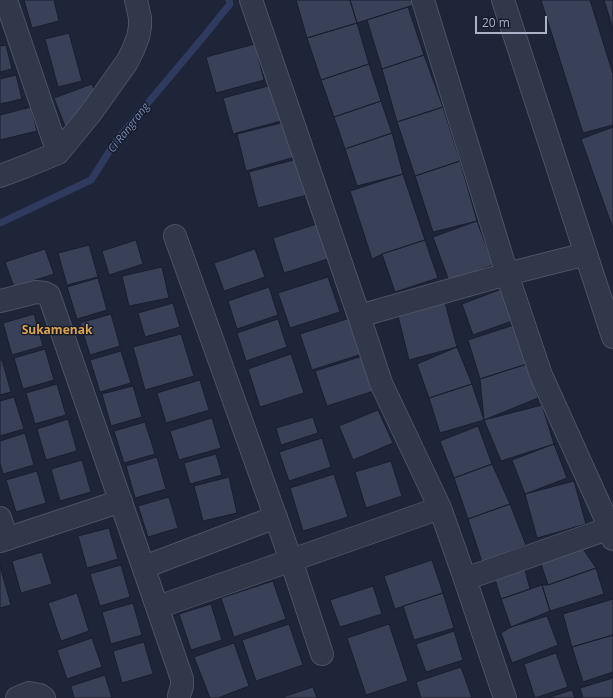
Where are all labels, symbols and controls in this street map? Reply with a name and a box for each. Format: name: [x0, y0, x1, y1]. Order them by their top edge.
scale bar: [477, 8, 549, 34]
text: 20 m: [482, 14, 510, 31]
water label: Ci Rangrang: [106, 101, 152, 155]
district label: Sukamenak: [22, 324, 92, 338]

